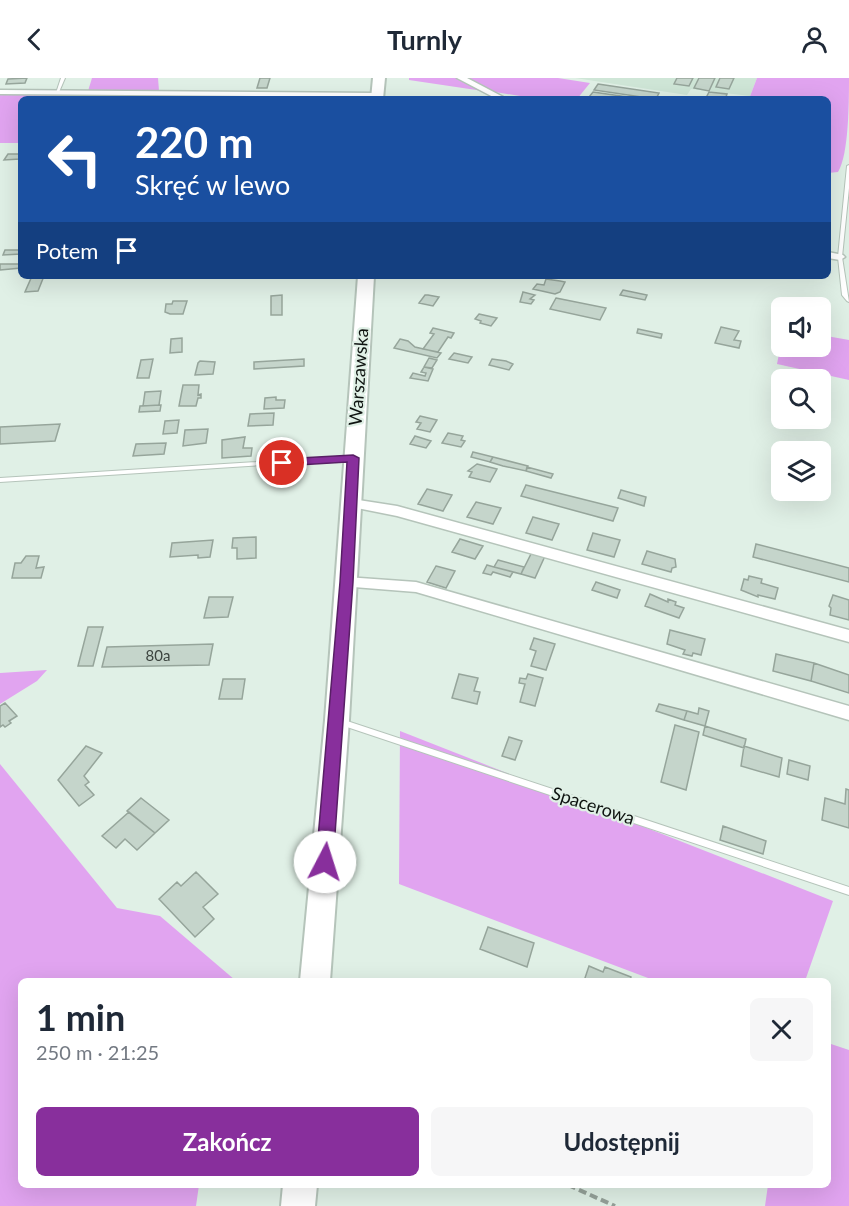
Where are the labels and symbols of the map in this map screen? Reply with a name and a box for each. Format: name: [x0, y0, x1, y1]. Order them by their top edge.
street label: Warszawska: [344, 327, 372, 427]
pin: [256, 437, 307, 488]
house number: 80a: [146, 646, 170, 664]
street label: Spacerowa: [549, 781, 637, 829]
position arrow: [293, 830, 357, 894]

